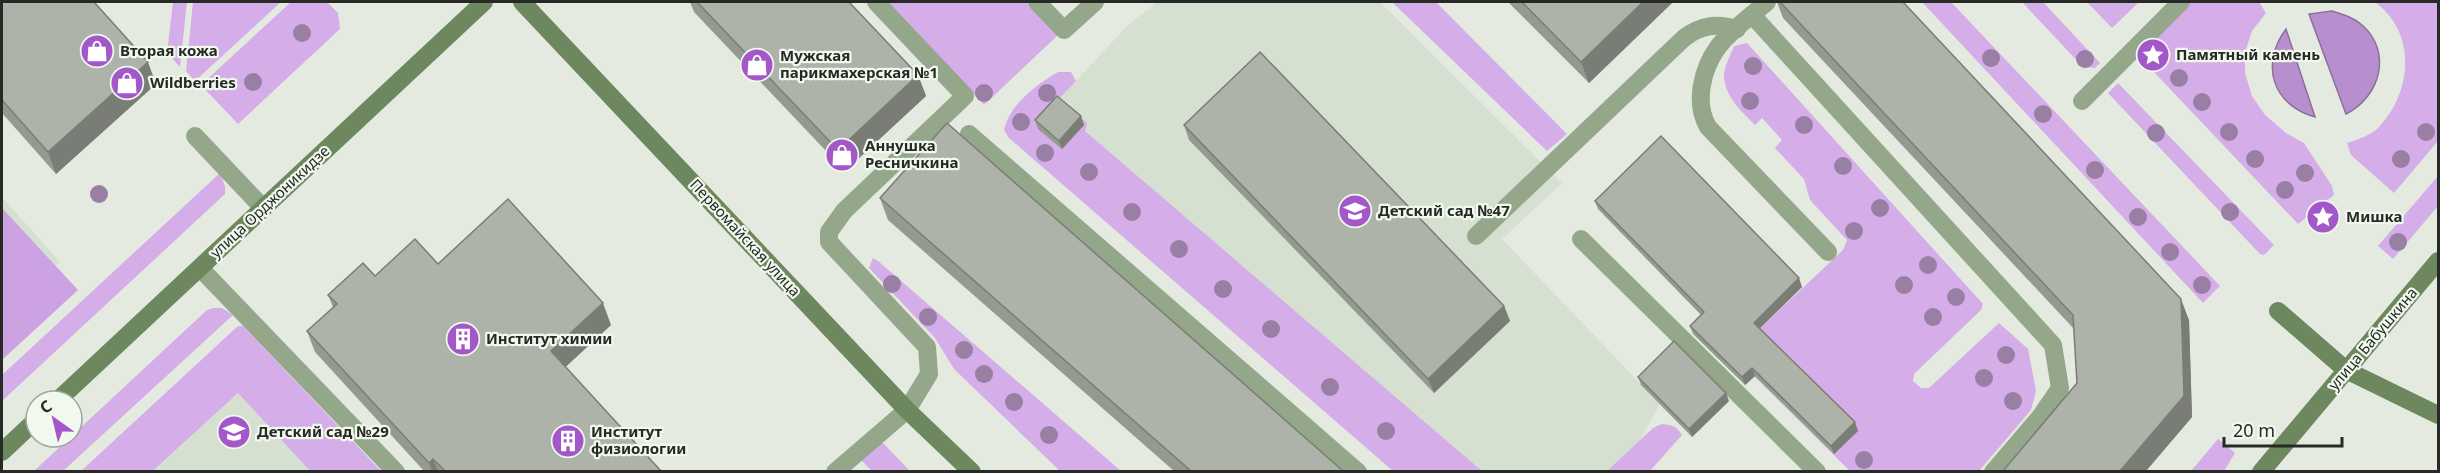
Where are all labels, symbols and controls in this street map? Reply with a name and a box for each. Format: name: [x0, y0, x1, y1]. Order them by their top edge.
shop icon: Вторая кожа: [79, 33, 115, 69]
place icon: Памятный камень: [2135, 37, 2171, 73]
place label: Вторая кожа: [120, 40, 218, 60]
place label: Памятный камень: [2176, 44, 2320, 64]
place label: Мужская парикмахерская №1: [780, 45, 938, 82]
shop icon: Мужская парикмахерская №1: [739, 47, 775, 83]
shop icon: Wildberries: [109, 65, 145, 101]
place label: Wildberries: [150, 72, 236, 92]
place label: Аннушка Ресничкина: [865, 135, 958, 172]
shop icon: Аннушка Ресничкина: [824, 137, 860, 173]
street label: улица Орджоникидзе: [205, 141, 333, 262]
street label: Первомайская улица: [686, 174, 805, 300]
school or university icon: Детский сад №47: [1337, 193, 1373, 229]
place icon: Мишка: [2305, 199, 2341, 235]
place label: Детский сад №47: [1378, 200, 1510, 220]
place label: Мишка: [2346, 206, 2402, 226]
street label: улица Бабушкина: [2323, 283, 2421, 394]
building icon: Институт химии: [445, 321, 481, 357]
place label: Институт химии: [486, 328, 612, 348]
north arrow: [24, 389, 84, 449]
text: С: [35, 395, 56, 419]
scale bar: [2224, 410, 2342, 448]
school or university icon: Детский сад №29: [216, 414, 252, 450]
text: 20 m: [2233, 418, 2275, 442]
place label: Детский сад №29: [257, 421, 389, 441]
place label: Институт физиологии: [591, 421, 686, 458]
building icon: Институт физиологии: [550, 423, 586, 459]

